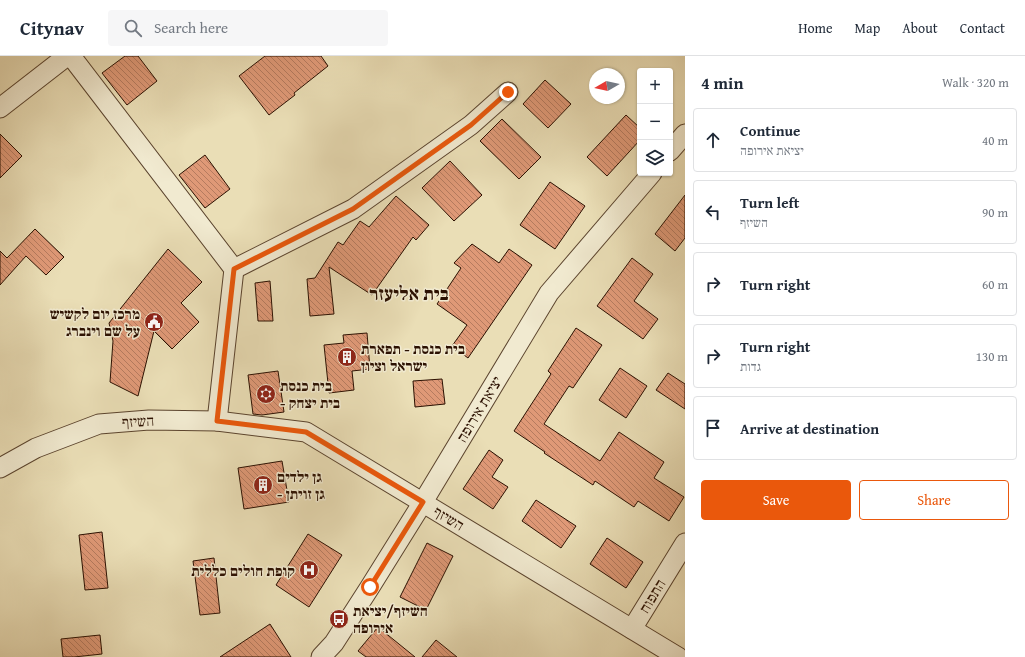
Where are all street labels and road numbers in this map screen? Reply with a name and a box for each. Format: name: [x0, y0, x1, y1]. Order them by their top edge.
street label: יציאת אירופה: [451, 372, 507, 446]
street label: השיזף: [121, 410, 155, 432]
street label: השיזף: [430, 501, 468, 535]
street label: התפוח: [634, 575, 670, 617]

